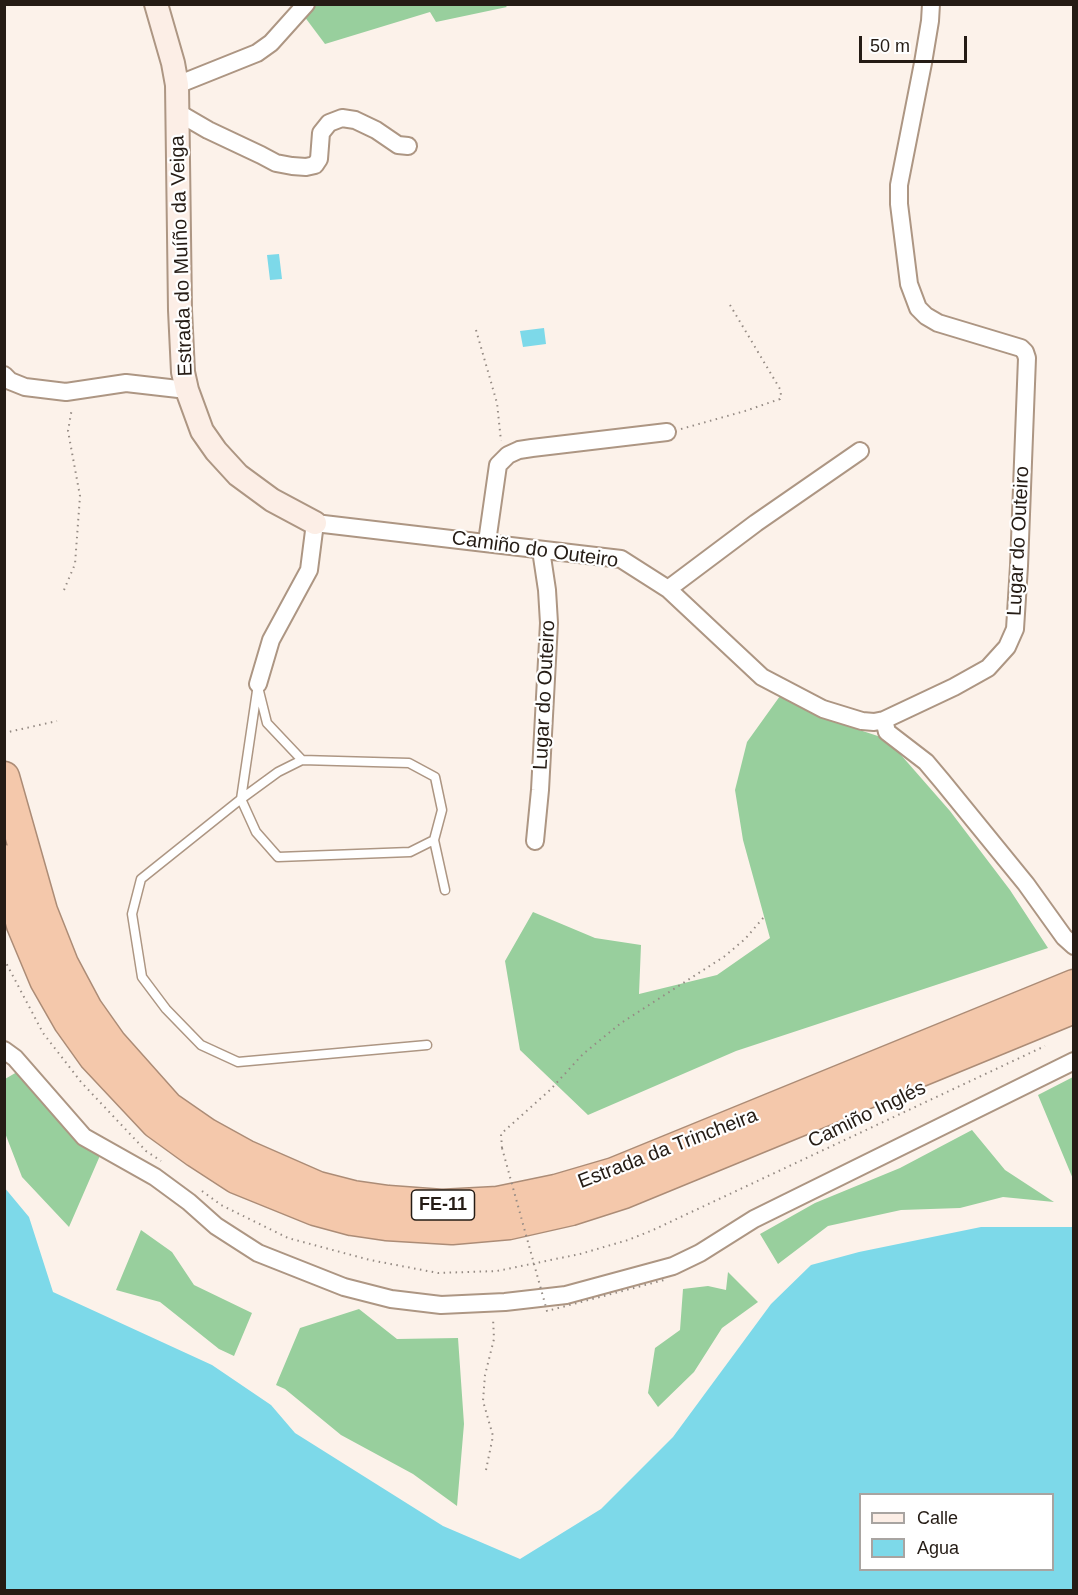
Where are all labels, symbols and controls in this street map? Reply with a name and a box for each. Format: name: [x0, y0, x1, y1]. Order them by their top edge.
scale bar: [862, 24, 970, 62]
text: 50 m: [870, 36, 910, 56]
street label: Estrada do Muíño da Veiga: [166, 135, 198, 377]
street label: Lugar do Outeiro: [1003, 465, 1035, 617]
street label: Camiño do Outeiro: [450, 526, 620, 574]
street label: Lugar do Outeiro: [529, 619, 561, 771]
street label: Camiño Inglés: [804, 1076, 930, 1154]
street label: Estrada da Trincheira: [575, 1104, 761, 1194]
road number: FE-11: [412, 1190, 474, 1220]
legend: [859, 1493, 1054, 1571]
text: Calle: [917, 1508, 958, 1528]
text: Agua: [917, 1538, 959, 1558]

